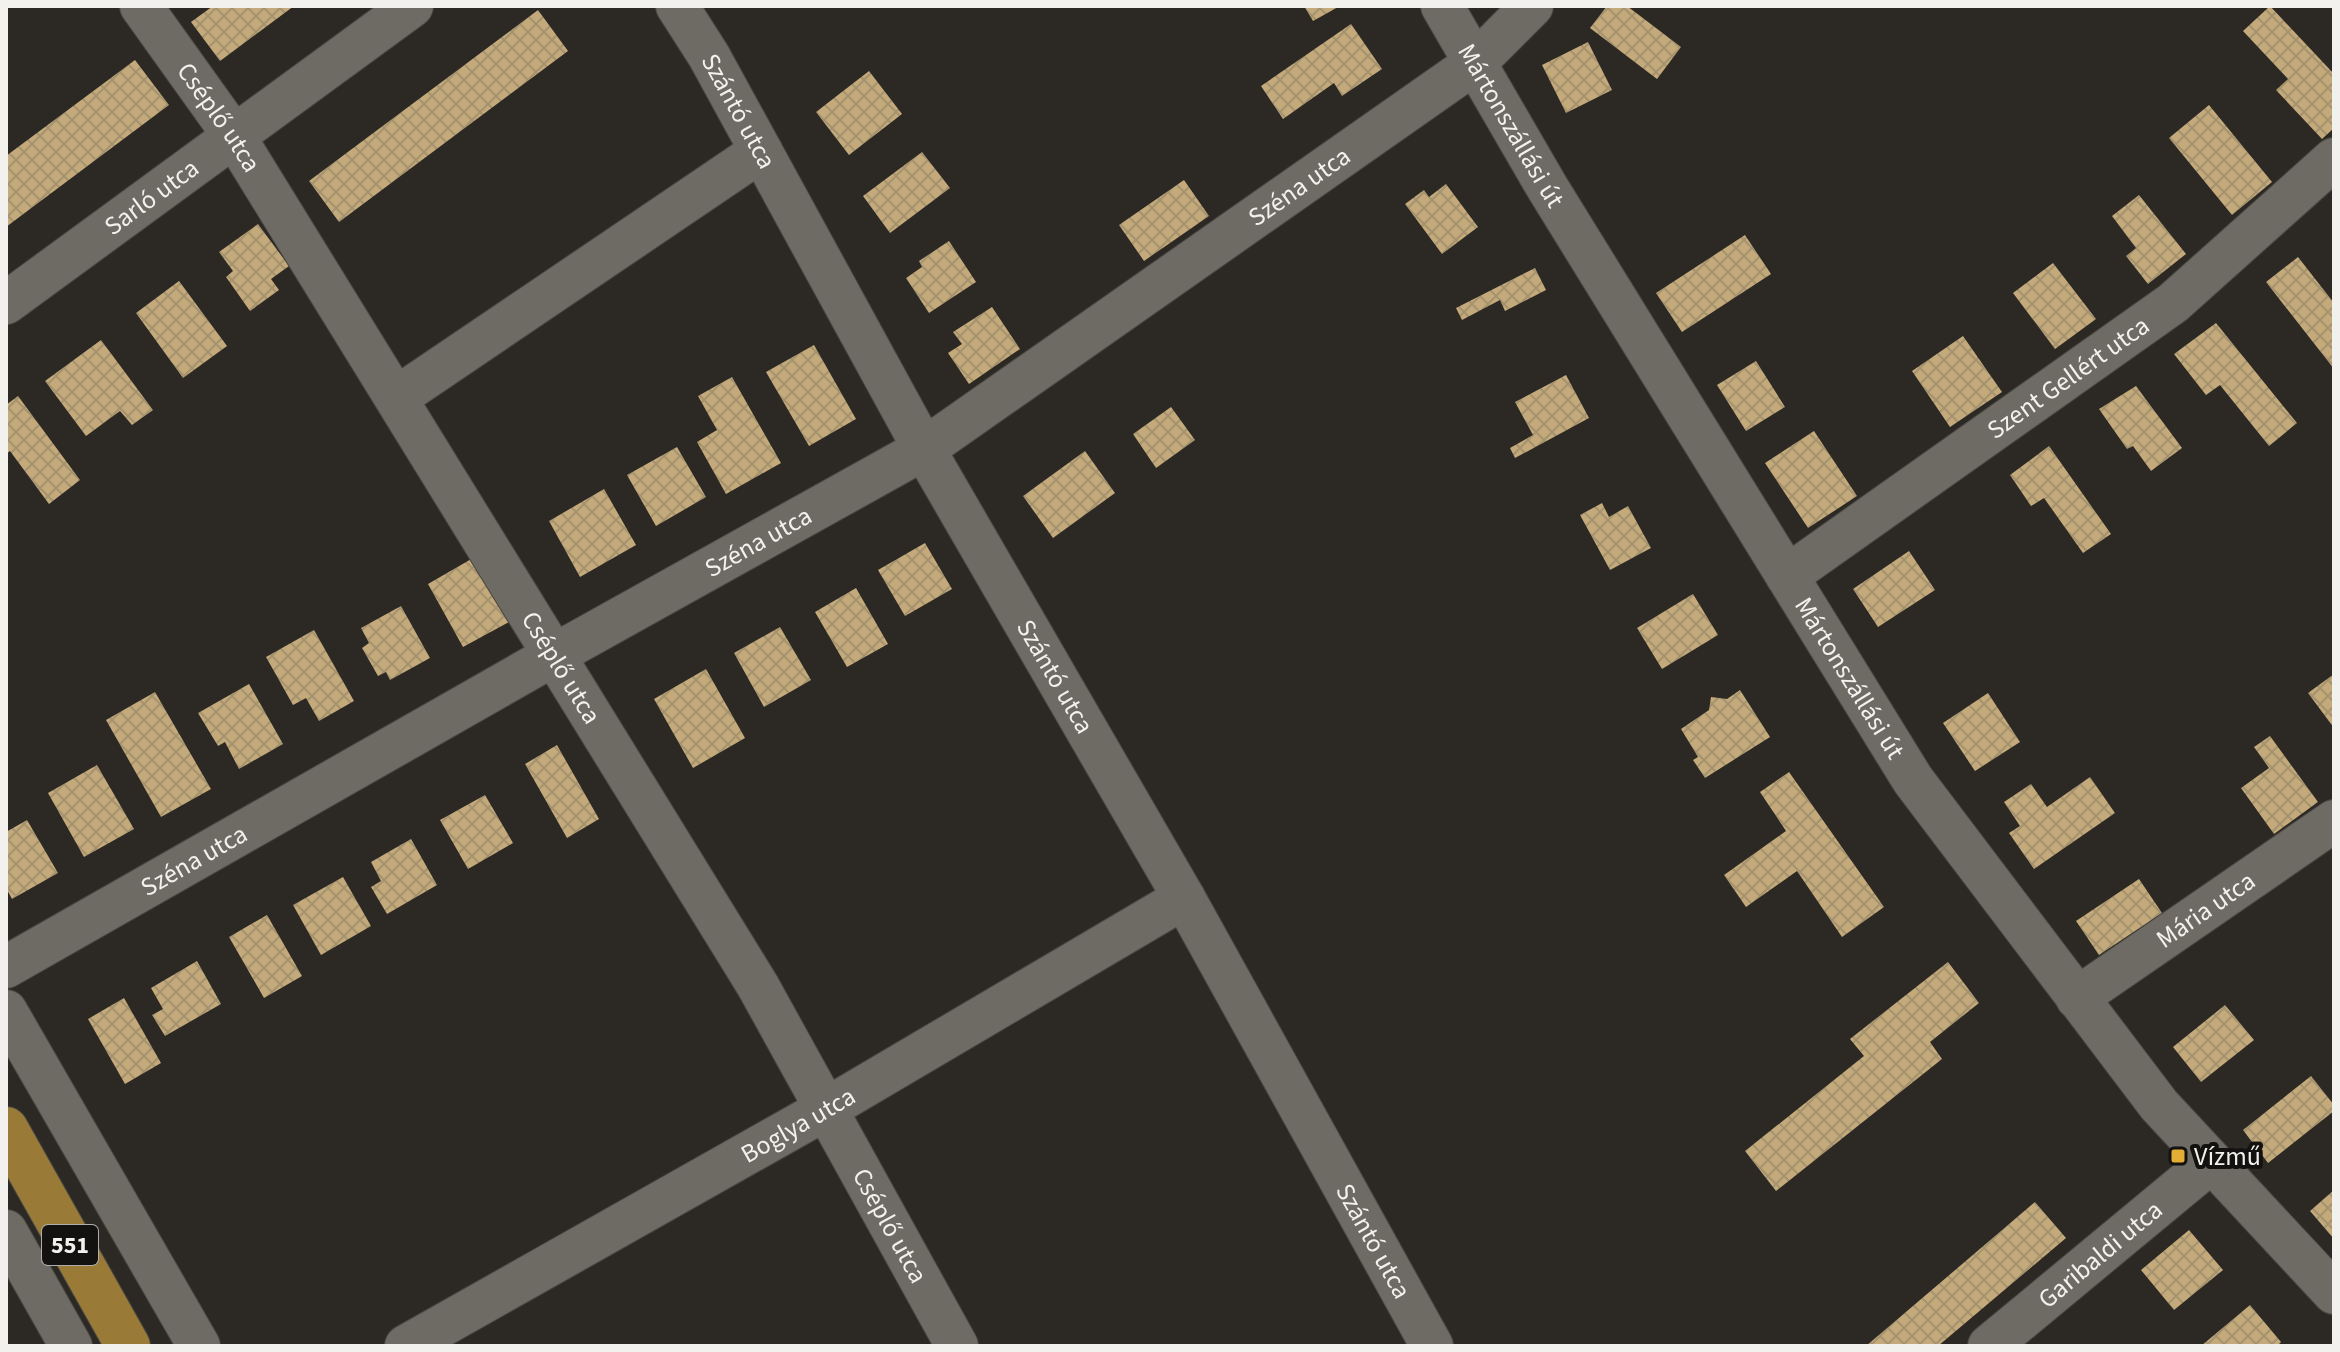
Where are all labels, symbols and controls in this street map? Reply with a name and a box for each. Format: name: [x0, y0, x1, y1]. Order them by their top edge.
street label: Mártonszállási út: [1449, 37, 1573, 215]
street label: Szántó utca: [692, 47, 785, 176]
street label: Cséplő utca: [168, 55, 270, 179]
street label: Széna utca: [1241, 138, 1358, 236]
street label: Sarló utca: [97, 150, 207, 244]
street label: Szent Gellért utca: [1979, 307, 2157, 448]
street label: Széna utca: [698, 497, 818, 587]
street label: Mártonszállási út: [1785, 590, 1914, 766]
street label: Cséplő utca: [512, 604, 610, 731]
street label: Szántó utca: [1007, 612, 1103, 741]
street label: Széna utca: [134, 815, 254, 906]
street label: Mária utca: [2149, 863, 2263, 957]
street label: Boglya utca: [734, 1078, 862, 1172]
place label: Vízmű: [2194, 1138, 2261, 1175]
marker: Vízmű: [2169, 1147, 2187, 1165]
street label: Cséplő utca: [843, 1161, 937, 1290]
street label: Szántó utca: [1326, 1177, 1420, 1305]
street label: Garibaldi utca: [2030, 1192, 2170, 1317]
road number: 551: [42, 1225, 98, 1265]

